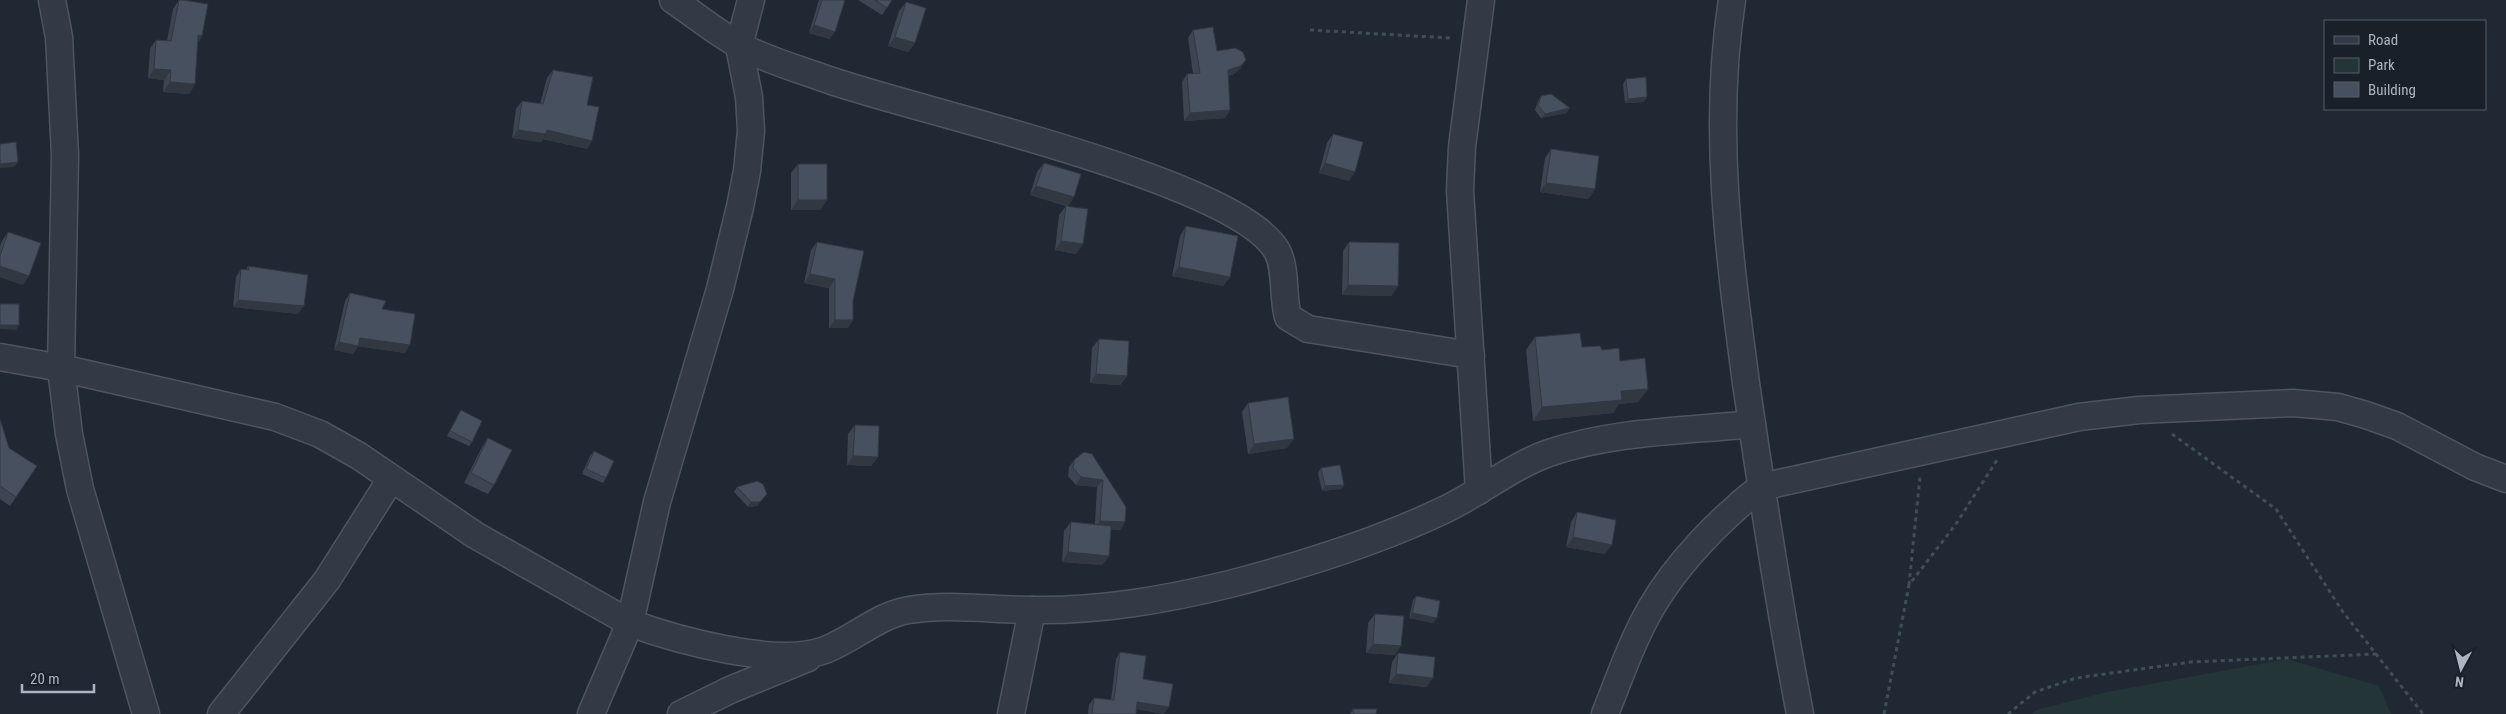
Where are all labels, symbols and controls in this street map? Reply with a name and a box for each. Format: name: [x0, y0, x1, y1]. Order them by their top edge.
legend: [2324, 20, 2486, 110]
text: Road: [2368, 31, 2398, 49]
text: Park: [2368, 56, 2395, 74]
text: Building: [2368, 81, 2416, 99]
north arrow: [2436, 644, 2486, 694]
scale bar: [22, 662, 95, 694]
text: 20 m: [30, 670, 60, 688]
text: N: [2454, 673, 2465, 690]

